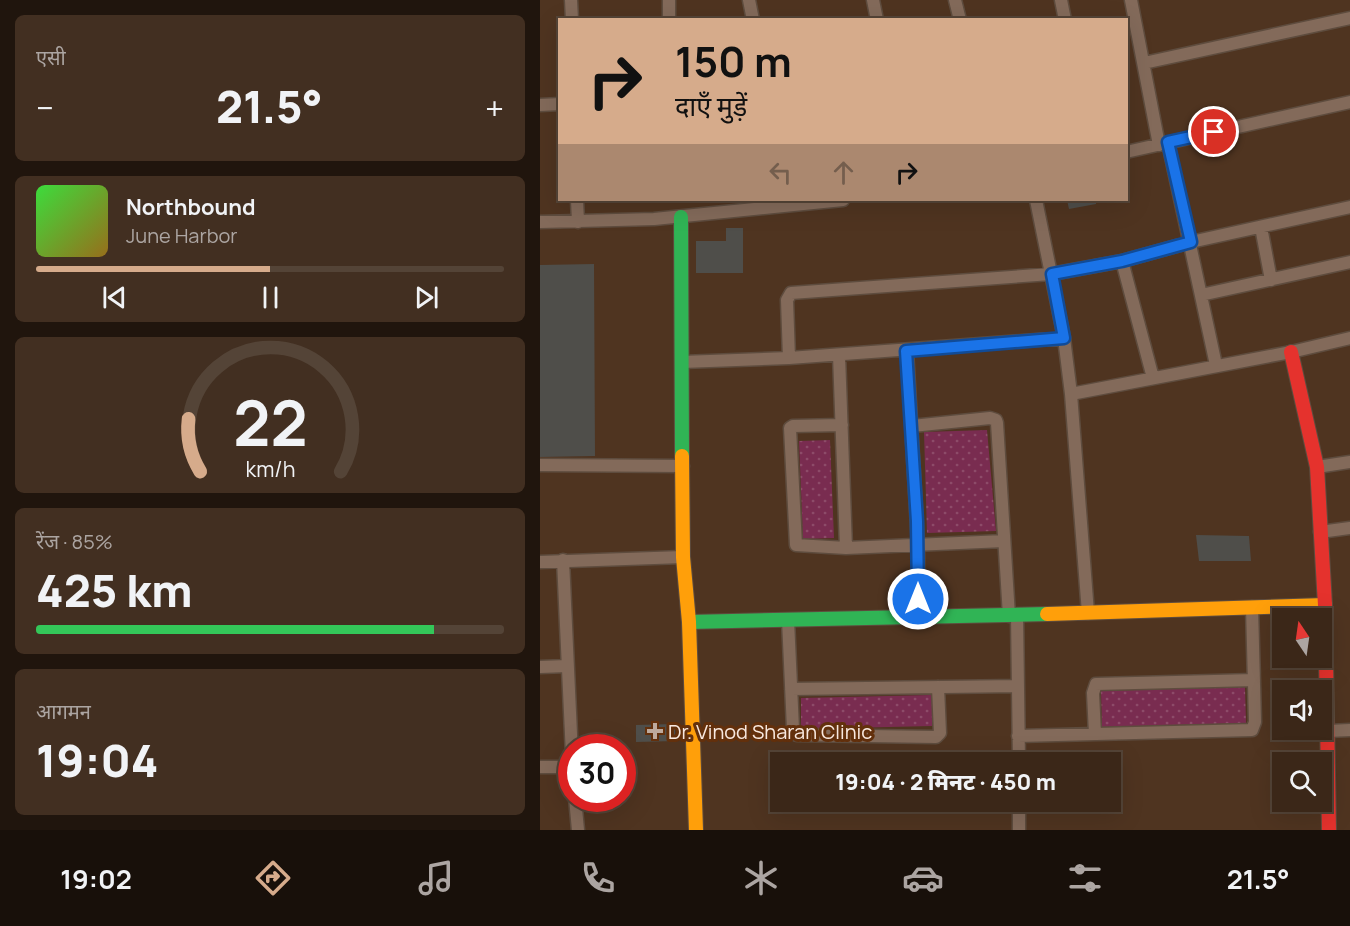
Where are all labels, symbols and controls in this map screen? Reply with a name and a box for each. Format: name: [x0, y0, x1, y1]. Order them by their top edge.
text: 150 m: [675, 32, 792, 90]
icon: right: [576, 42, 654, 120]
text: एसी: [36, 44, 66, 71]
text: 21.5°: [216, 75, 323, 137]
text: −: [36, 85, 54, 130]
text: +: [485, 85, 504, 130]
text: दाएँ मुड़ें: [675, 87, 747, 124]
pin: [1188, 106, 1239, 157]
icon: arrive: [1197, 115, 1230, 148]
icon: left: [764, 156, 797, 189]
icon: ahead: [827, 156, 860, 189]
icon: right: [890, 156, 923, 189]
text: Northbound: [126, 192, 256, 222]
text: June Harbor: [126, 222, 238, 249]
icon: previous: [98, 281, 131, 314]
icon: pause: [254, 281, 287, 314]
icon: next: [410, 281, 443, 314]
text: 22: [233, 379, 307, 465]
text: km/h: [245, 454, 295, 483]
text: रेंज · 85%: [36, 528, 113, 555]
text: 425 km: [36, 559, 192, 621]
position arrow: [886, 567, 950, 631]
north arrow: [1272, 608, 1332, 668]
map controls: [1272, 608, 1332, 812]
button: sound: [1272, 680, 1332, 740]
text: आगमन: [36, 698, 91, 725]
place label: Dr. Vinod Sharan Clinic: [668, 718, 872, 745]
marker: Dr. Vinod Sharan Clinic: [646, 722, 664, 740]
text: 19:04: [36, 729, 159, 791]
speed limit sign: 30: [558, 734, 636, 812]
button: search: [1272, 752, 1332, 812]
text: 19:04 · 2 मिनट · 450 m: [835, 767, 1056, 797]
icon: directions: [252, 857, 294, 899]
icon: music: [415, 857, 457, 899]
icon: phone: [577, 857, 619, 899]
icon: climate: [740, 857, 782, 899]
icon: car: [902, 857, 944, 899]
icon: filters: [1064, 857, 1106, 899]
text: 19:02: [60, 860, 132, 897]
text: 21.5°: [1227, 860, 1290, 897]

